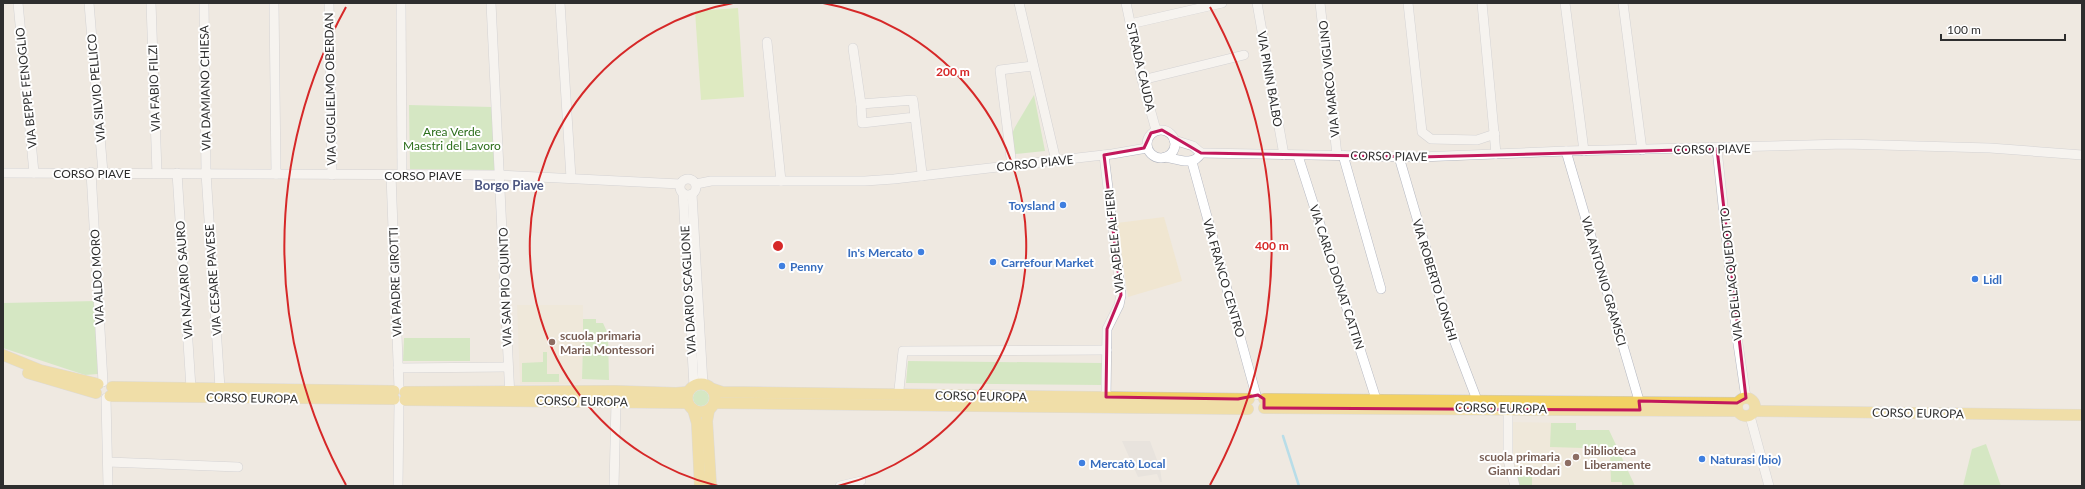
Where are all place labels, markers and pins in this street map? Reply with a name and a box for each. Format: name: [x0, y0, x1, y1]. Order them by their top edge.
place label: Toysland: [1008, 198, 1055, 213]
marker: Toysland: [1058, 200, 1068, 210]
centre of rings: [771, 239, 785, 253]
place label: In's Mercato: [847, 245, 913, 260]
marker: In's Mercato: [916, 247, 926, 257]
place label: Carrefour Market: [1001, 255, 1094, 270]
marker: Carrefour Market: [988, 257, 998, 267]
place label: Penny: [790, 259, 824, 274]
marker: Penny: [777, 261, 787, 271]
place label: Lidl: [1983, 272, 2002, 287]
marker: Lidl: [1970, 274, 1980, 284]
place label: scuola primaria Maria Montessori: [560, 328, 654, 357]
marker: scuola primaria Maria Montessori: [547, 337, 557, 347]
place label: biblioteca Liberamente: [1584, 443, 1652, 472]
place label: scuola primaria Gianni Rodari: [1479, 449, 1560, 478]
marker: biblioteca Liberamente: [1571, 452, 1581, 462]
place label: Naturasi (bio): [1710, 452, 1781, 467]
marker: Naturasi (bio): [1697, 454, 1707, 464]
place label: Mercatò Local: [1090, 456, 1166, 471]
marker: Mercatò Local: [1077, 458, 1087, 468]
marker: scuola primaria Gianni Rodari: [1563, 458, 1573, 468]

